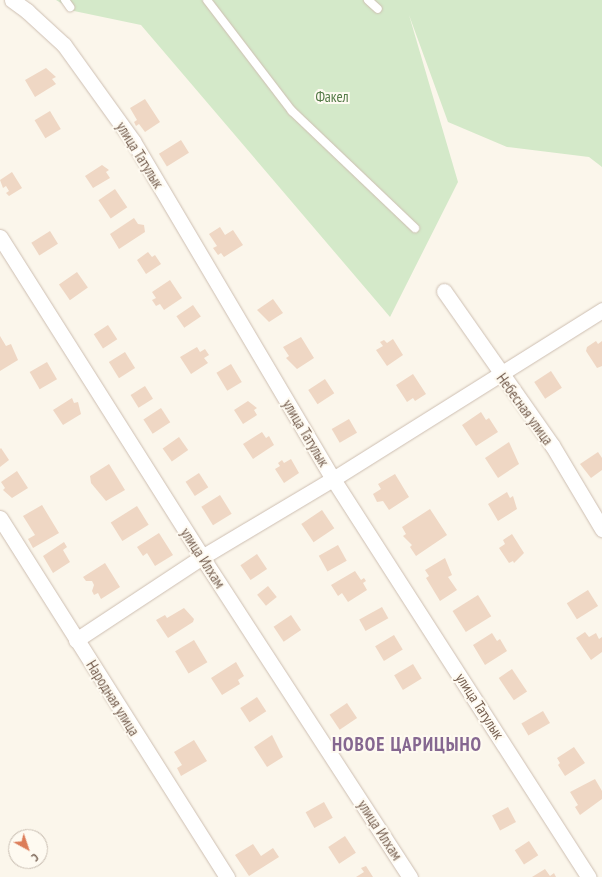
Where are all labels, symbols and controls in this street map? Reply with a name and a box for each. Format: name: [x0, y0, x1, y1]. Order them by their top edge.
park label: Факел: [315, 88, 349, 106]
street label: улица Татулык: [112, 118, 168, 192]
street label: Небесная улица: [493, 370, 557, 448]
street label: улица Татулык: [279, 396, 333, 470]
street label: улица Илхам: [177, 524, 229, 592]
street label: Народная улица: [83, 657, 143, 739]
street label: улица Татулык: [452, 669, 508, 743]
district label: НОВОЕ ЦАРИЦЫНО: [332, 734, 482, 756]
street label: улица Илхам: [354, 796, 406, 864]
north arrow: [8, 829, 48, 869]
text: С: [29, 850, 41, 864]

